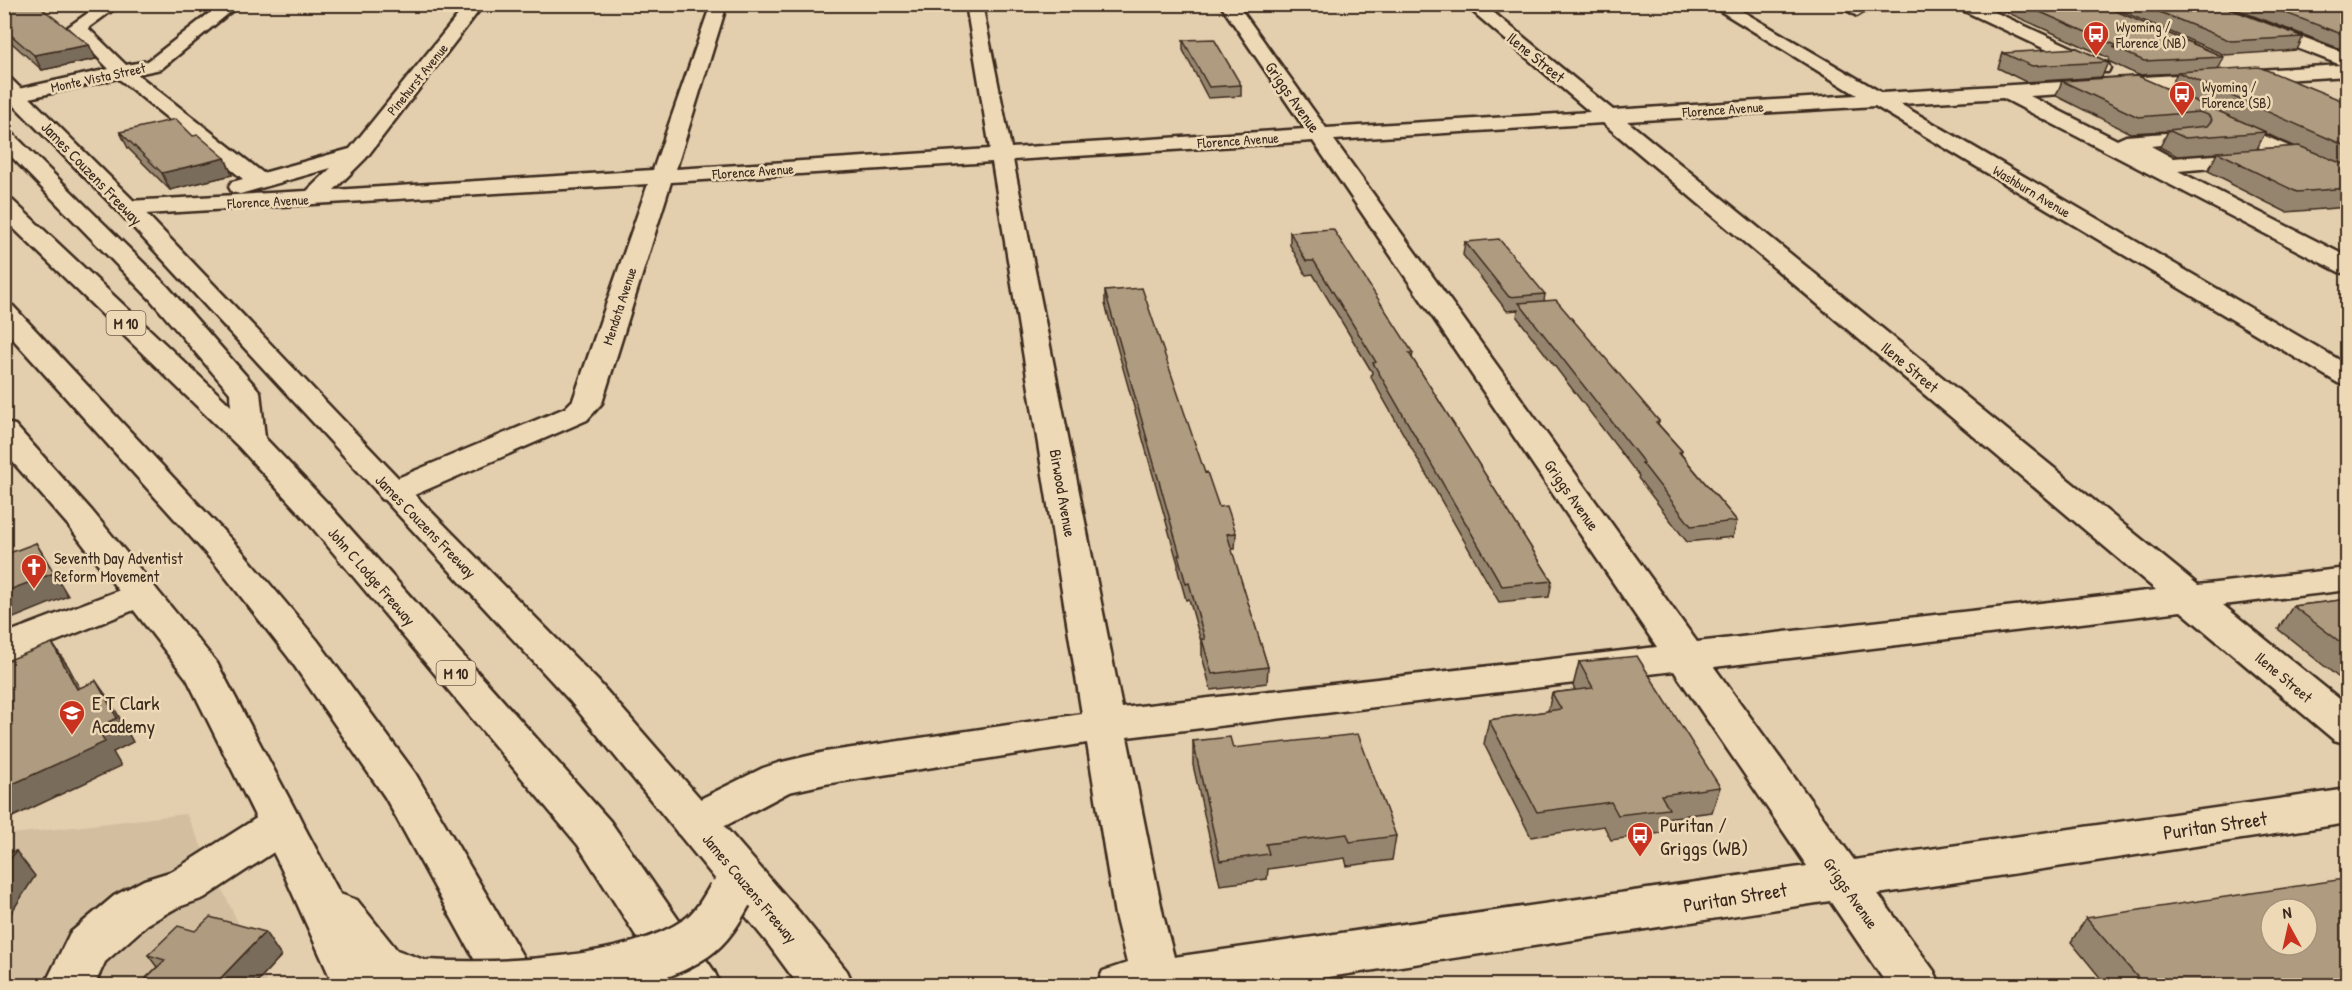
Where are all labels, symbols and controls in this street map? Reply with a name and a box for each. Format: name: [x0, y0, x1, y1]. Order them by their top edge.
place label: Wyoming / Florence (NB): [2115, 17, 2186, 52]
bus stop icon: Wyoming / Florence (NB): [2081, 19, 2111, 57]
street label: Ilene Street: [1502, 27, 1570, 88]
street label: Pinehurst Avenue: [382, 39, 452, 119]
street label: Griggs Avenue: [1260, 57, 1326, 137]
street label: Monte Vista Street: [49, 58, 147, 96]
place label: Wyoming / Florence (SB): [2201, 77, 2271, 112]
bus stop icon: Wyoming / Florence (SB): [2167, 79, 2197, 117]
street label: Florence Avenue: [1681, 97, 1765, 121]
street label: James Couzens Freeway: [37, 116, 147, 230]
street label: Florence Avenue: [1196, 128, 1280, 152]
street label: Florence Avenue: [711, 159, 795, 183]
street label: Washburn Avenue: [1990, 160, 2075, 222]
street label: Florence Avenue: [226, 189, 310, 213]
street label: Mendota Avenue: [598, 264, 641, 347]
road number: M 10: [106, 311, 146, 335]
street label: Ilene Street: [1877, 336, 1944, 398]
street label: Birwood Avenue: [1044, 447, 1082, 539]
street label: Griggs Avenue: [1539, 455, 1605, 535]
street label: James Couzens Freeway: [371, 469, 481, 583]
street label: John C Lodge Freeway: [323, 522, 421, 630]
place label: Seventh Day Adventist Reform Movement: [54, 547, 183, 587]
church icon: Seventh Day Adventist Reform Movement: [19, 552, 49, 590]
street label: Ilene Street: [2251, 646, 2318, 708]
road number: M 10: [436, 661, 476, 685]
place label: E T Clark Academy: [92, 689, 160, 739]
school or university icon: E T Clark Academy: [57, 698, 87, 736]
street label: Puritan Street: [2161, 804, 2270, 846]
place label: Puritan / Griggs (WB): [1660, 811, 1748, 861]
bus stop icon: Puritan / Griggs (WB): [1625, 820, 1655, 858]
street label: James Couzens Freeway: [698, 829, 802, 948]
street label: Griggs Avenue: [1818, 853, 1884, 933]
street label: Puritan Street: [1681, 875, 1790, 919]
north arrow: [2259, 897, 2319, 957]
text: N: [2281, 901, 2293, 924]

